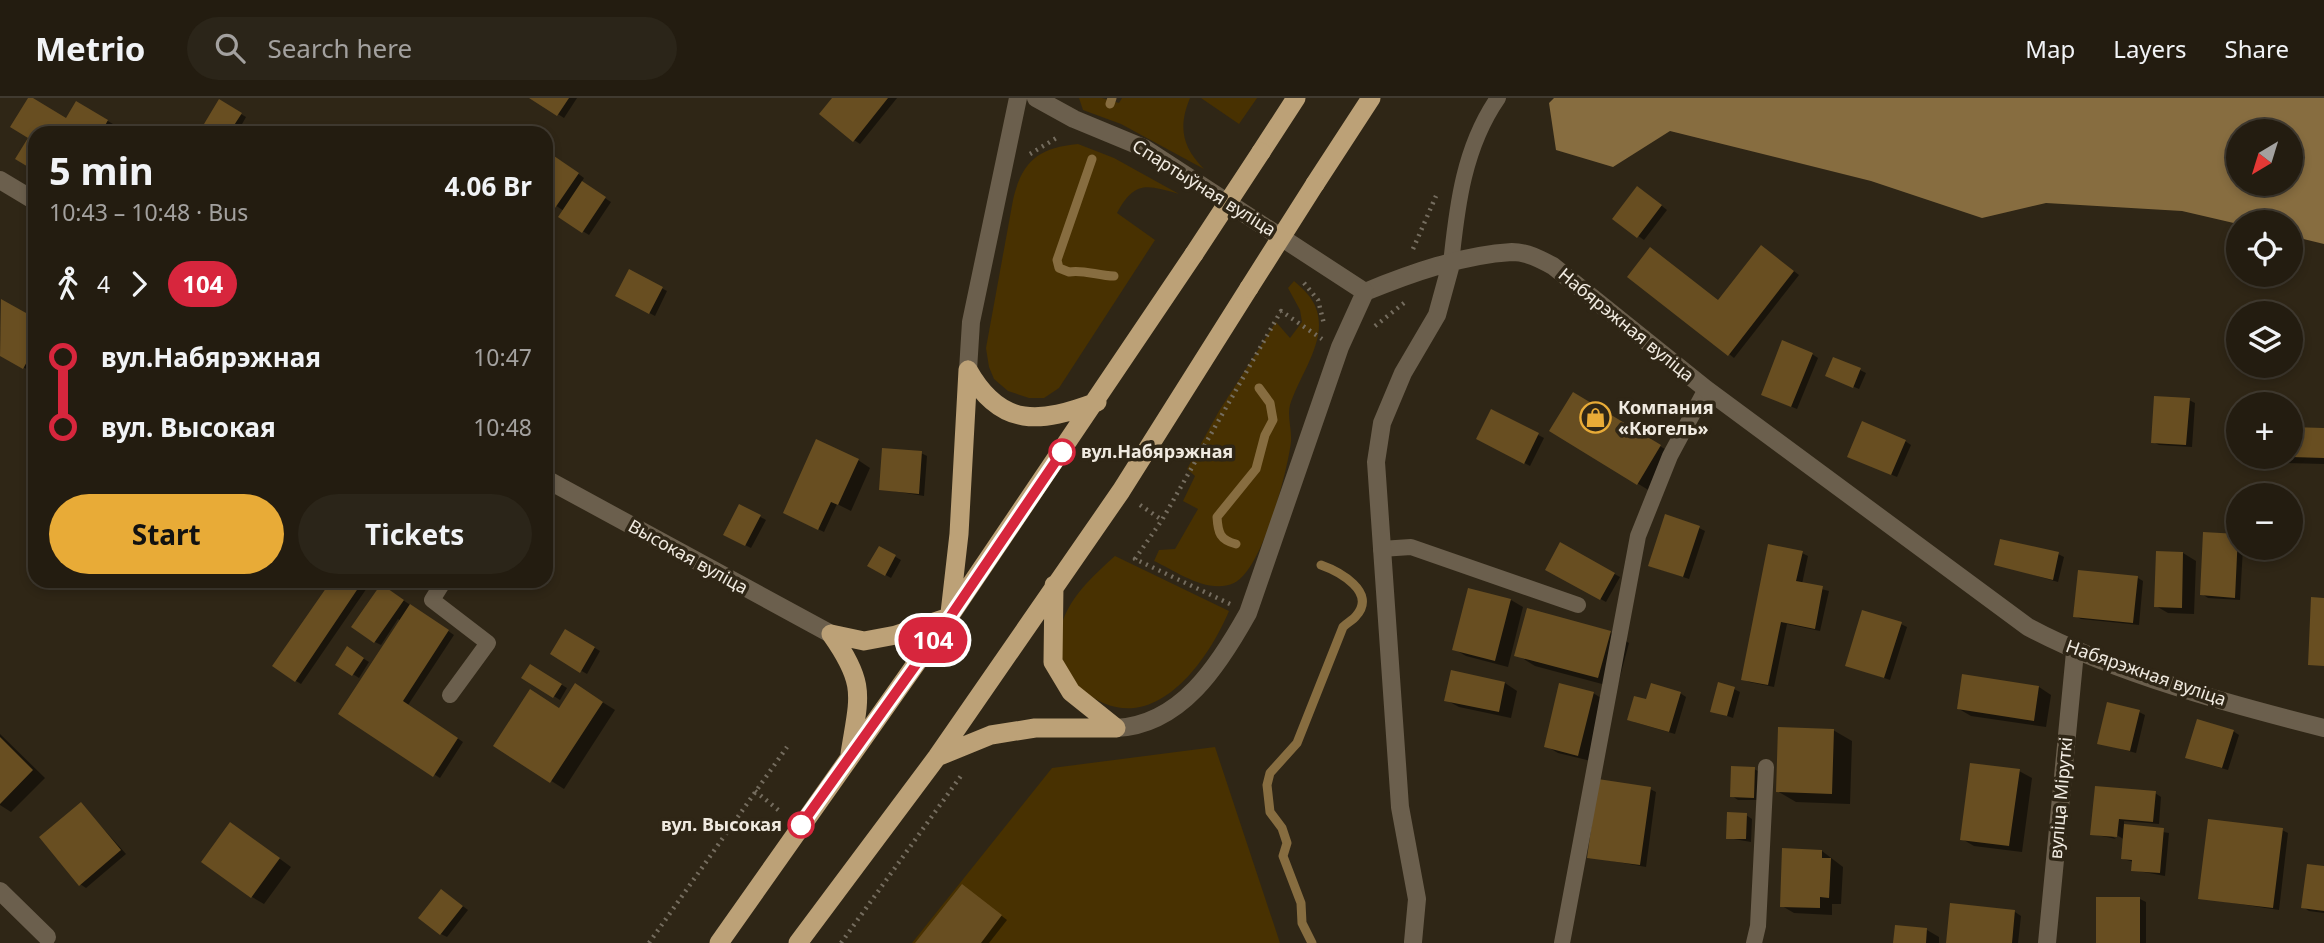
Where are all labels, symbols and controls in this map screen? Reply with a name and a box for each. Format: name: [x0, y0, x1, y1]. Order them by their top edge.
search box: [187, 17, 677, 80]
text: Metrio: [35, 26, 145, 71]
icon: search: [211, 29, 249, 67]
text: Search here: [267, 30, 412, 66]
text: Map: [2025, 32, 2075, 65]
text: Layers: [2113, 32, 2187, 65]
text: Share: [2225, 32, 2289, 65]
north arrow: [2226, 119, 2303, 196]
map controls: [2226, 119, 2303, 560]
street label: Спартыўная вуліца: [1128, 133, 1281, 241]
text: 5 min: [49, 144, 154, 196]
text: 4.06 Br: [444, 168, 532, 204]
text: 10:43 – 10:48 · Bus: [49, 196, 248, 228]
button: locate: [2226, 210, 2303, 287]
street label: Набярэжная вуліца: [1554, 262, 1699, 386]
icon: walk: [49, 265, 87, 303]
icon: forward: [120, 265, 158, 303]
text: 104: [182, 267, 223, 300]
text: 4: [97, 268, 110, 300]
button: layers: [2226, 301, 2303, 378]
text: вул.Набярэжная: [101, 339, 321, 375]
text: 10:47: [473, 341, 532, 373]
button: +: [2226, 392, 2303, 469]
place label: Компания «Кюгель»: [1618, 395, 1714, 440]
shop icon: Компания «Кюгель»: [1578, 401, 1612, 435]
text: вул. Высокая: [101, 409, 276, 445]
text: 10:48: [473, 411, 532, 443]
marker: вул.Набярэжная: [1049, 439, 1075, 465]
place label: вул.Набярэжная: [1081, 439, 1233, 463]
button: −: [2226, 483, 2303, 560]
button: Start: [49, 494, 284, 574]
button: Tickets: [298, 494, 532, 574]
street label: Высокая вуліца: [624, 513, 753, 599]
line badge: 104: [893, 617, 973, 663]
text: 104: [912, 623, 954, 656]
street label: Набярэжная вуліца: [2063, 633, 2230, 711]
street label: вуліца Міруткі: [2043, 736, 2077, 860]
place label: вул. Высокая: [661, 812, 782, 836]
marker: вул. Высокая: [788, 812, 814, 838]

